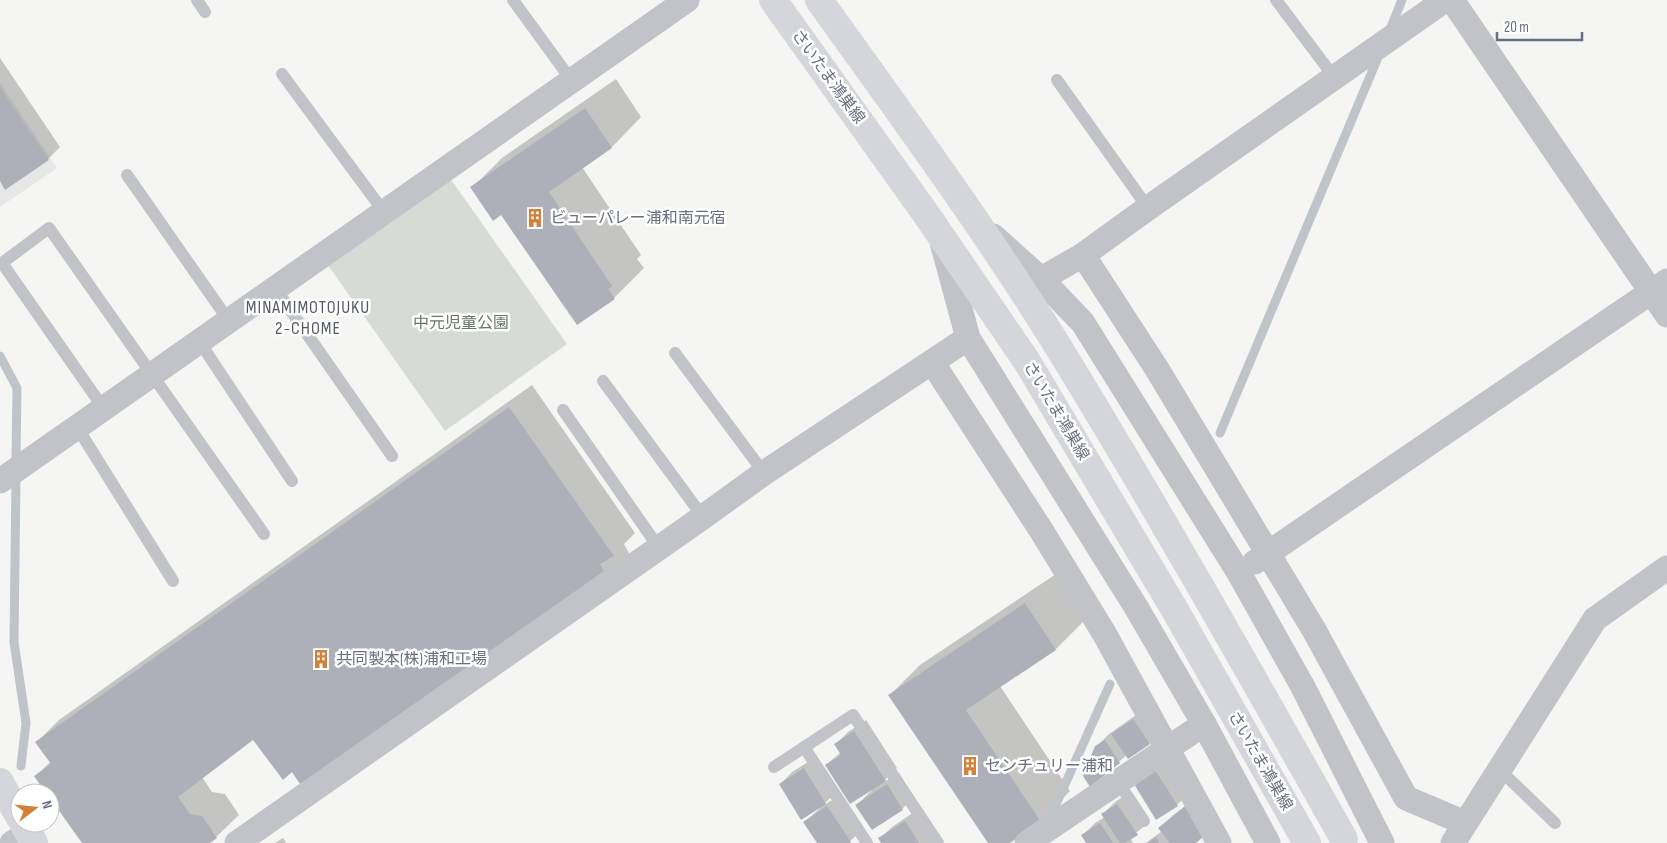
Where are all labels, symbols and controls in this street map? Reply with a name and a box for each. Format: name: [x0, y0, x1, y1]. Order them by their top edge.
scale bar: [1497, 10, 1582, 42]
text: 20 m: [1504, 18, 1529, 37]
street label: さいたま鴻巣線: [788, 26, 868, 128]
building icon: ビューパレー浦和南元宿: [524, 207, 546, 229]
place label: ビューパレー浦和南元宿: [550, 209, 726, 228]
district label: MINAMIMOTOJUKU 2-CHOME: [246, 297, 370, 339]
park label: 中元児童公園: [413, 314, 509, 333]
street label: さいたま鴻巣線: [1019, 358, 1093, 464]
building icon: 共同製本(株)浦和工場: [310, 648, 332, 670]
place label: 共同製本(株)浦和工場: [336, 650, 487, 669]
street label: さいたま鴻巣線: [1224, 708, 1296, 814]
building icon: センチュリー浦和: [959, 755, 981, 777]
place label: センチュリー浦和: [985, 757, 1113, 776]
north arrow: [10, 783, 60, 833]
text: N: [38, 799, 56, 810]

